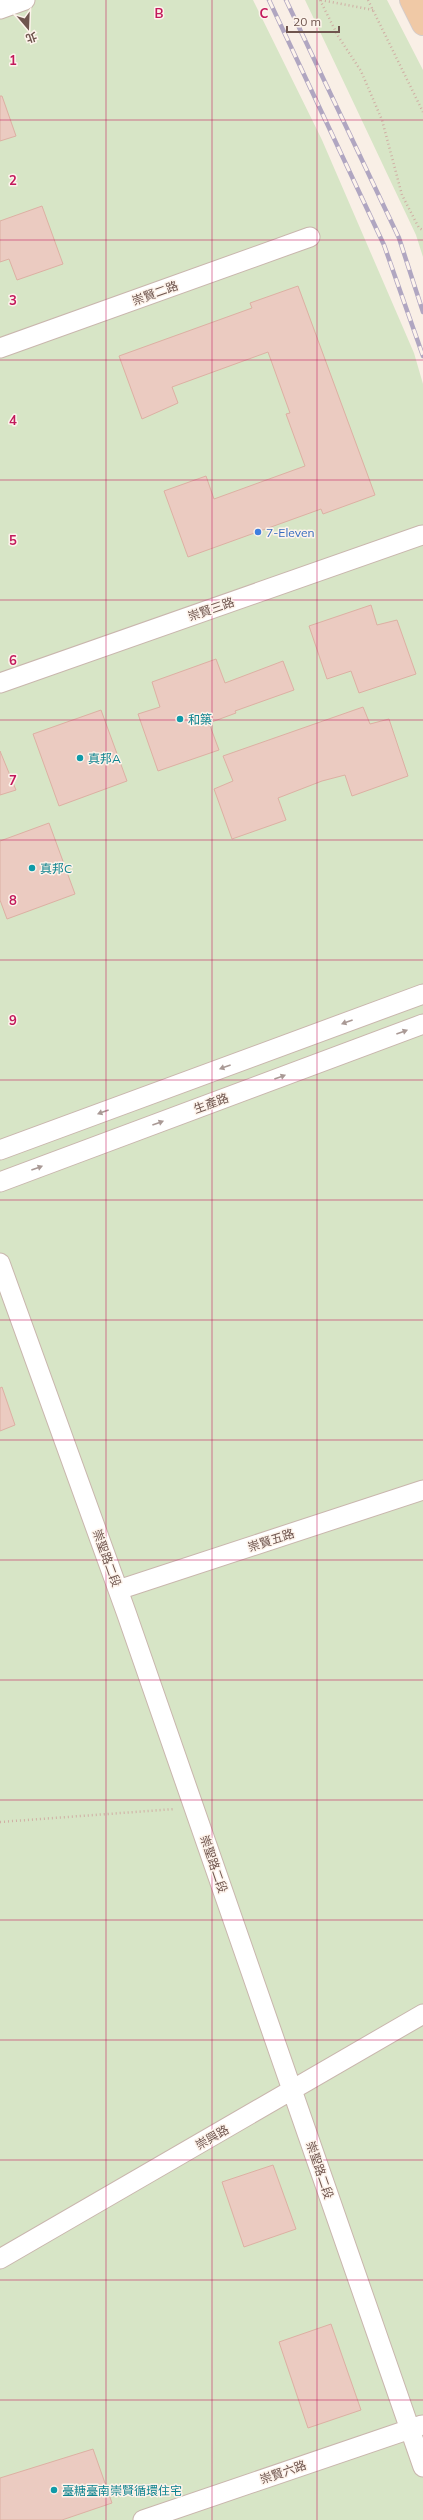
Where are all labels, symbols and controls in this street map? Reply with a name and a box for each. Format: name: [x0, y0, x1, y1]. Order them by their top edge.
text: B: [155, 5, 164, 21]
text: C: [260, 5, 269, 21]
north arrow: [8, 8, 48, 48]
scale bar: [287, 8, 339, 34]
text: 20 m: [293, 14, 321, 29]
text: 北: [24, 29, 39, 46]
text: 1: [9, 52, 17, 68]
text: 2: [9, 172, 17, 188]
street label: 崇賢二路: [130, 278, 180, 308]
text: 3: [9, 292, 17, 308]
text: 4: [9, 412, 17, 428]
place label: 7-Eleven: [266, 525, 315, 540]
marker: 7-Eleven: [253, 527, 263, 537]
text: 5: [9, 532, 17, 548]
street label: 崇賢三路: [186, 594, 236, 624]
text: 6: [9, 652, 17, 668]
place label: 和築: [188, 712, 212, 727]
marker: 和築: [175, 714, 185, 724]
place label: 真邦A: [88, 751, 121, 766]
marker: 真邦A: [75, 753, 85, 763]
text: 7: [9, 772, 17, 788]
place label: 真邦C: [40, 861, 72, 876]
marker: 真邦C: [27, 863, 37, 873]
text: 8: [9, 892, 17, 908]
text: 9: [9, 1012, 17, 1028]
one-way arrow: [341, 1019, 353, 1025]
one-way arrow: [396, 1028, 408, 1034]
one-way arrow: [219, 1064, 231, 1070]
one-way arrow: [275, 1074, 287, 1080]
street label: 生產路: [192, 1090, 230, 1116]
one-way arrow: [97, 1109, 109, 1115]
one-way arrow: [153, 1119, 165, 1125]
one-way arrow: [31, 1165, 43, 1171]
street label: 崇賢五路: [246, 1525, 296, 1555]
street label: 崇聖路二段: [90, 1527, 124, 1589]
street label: 崇聖路二段: [197, 1833, 231, 1895]
street label: 崇興路: [193, 2122, 231, 2152]
street label: 崇聖路二段: [303, 2139, 337, 2201]
street label: 崇賢六路: [258, 2457, 308, 2487]
place label: 臺糖臺南崇賢循環住宅: [62, 2483, 182, 2498]
marker: 臺糖臺南崇賢循環住宅: [49, 2485, 59, 2495]

